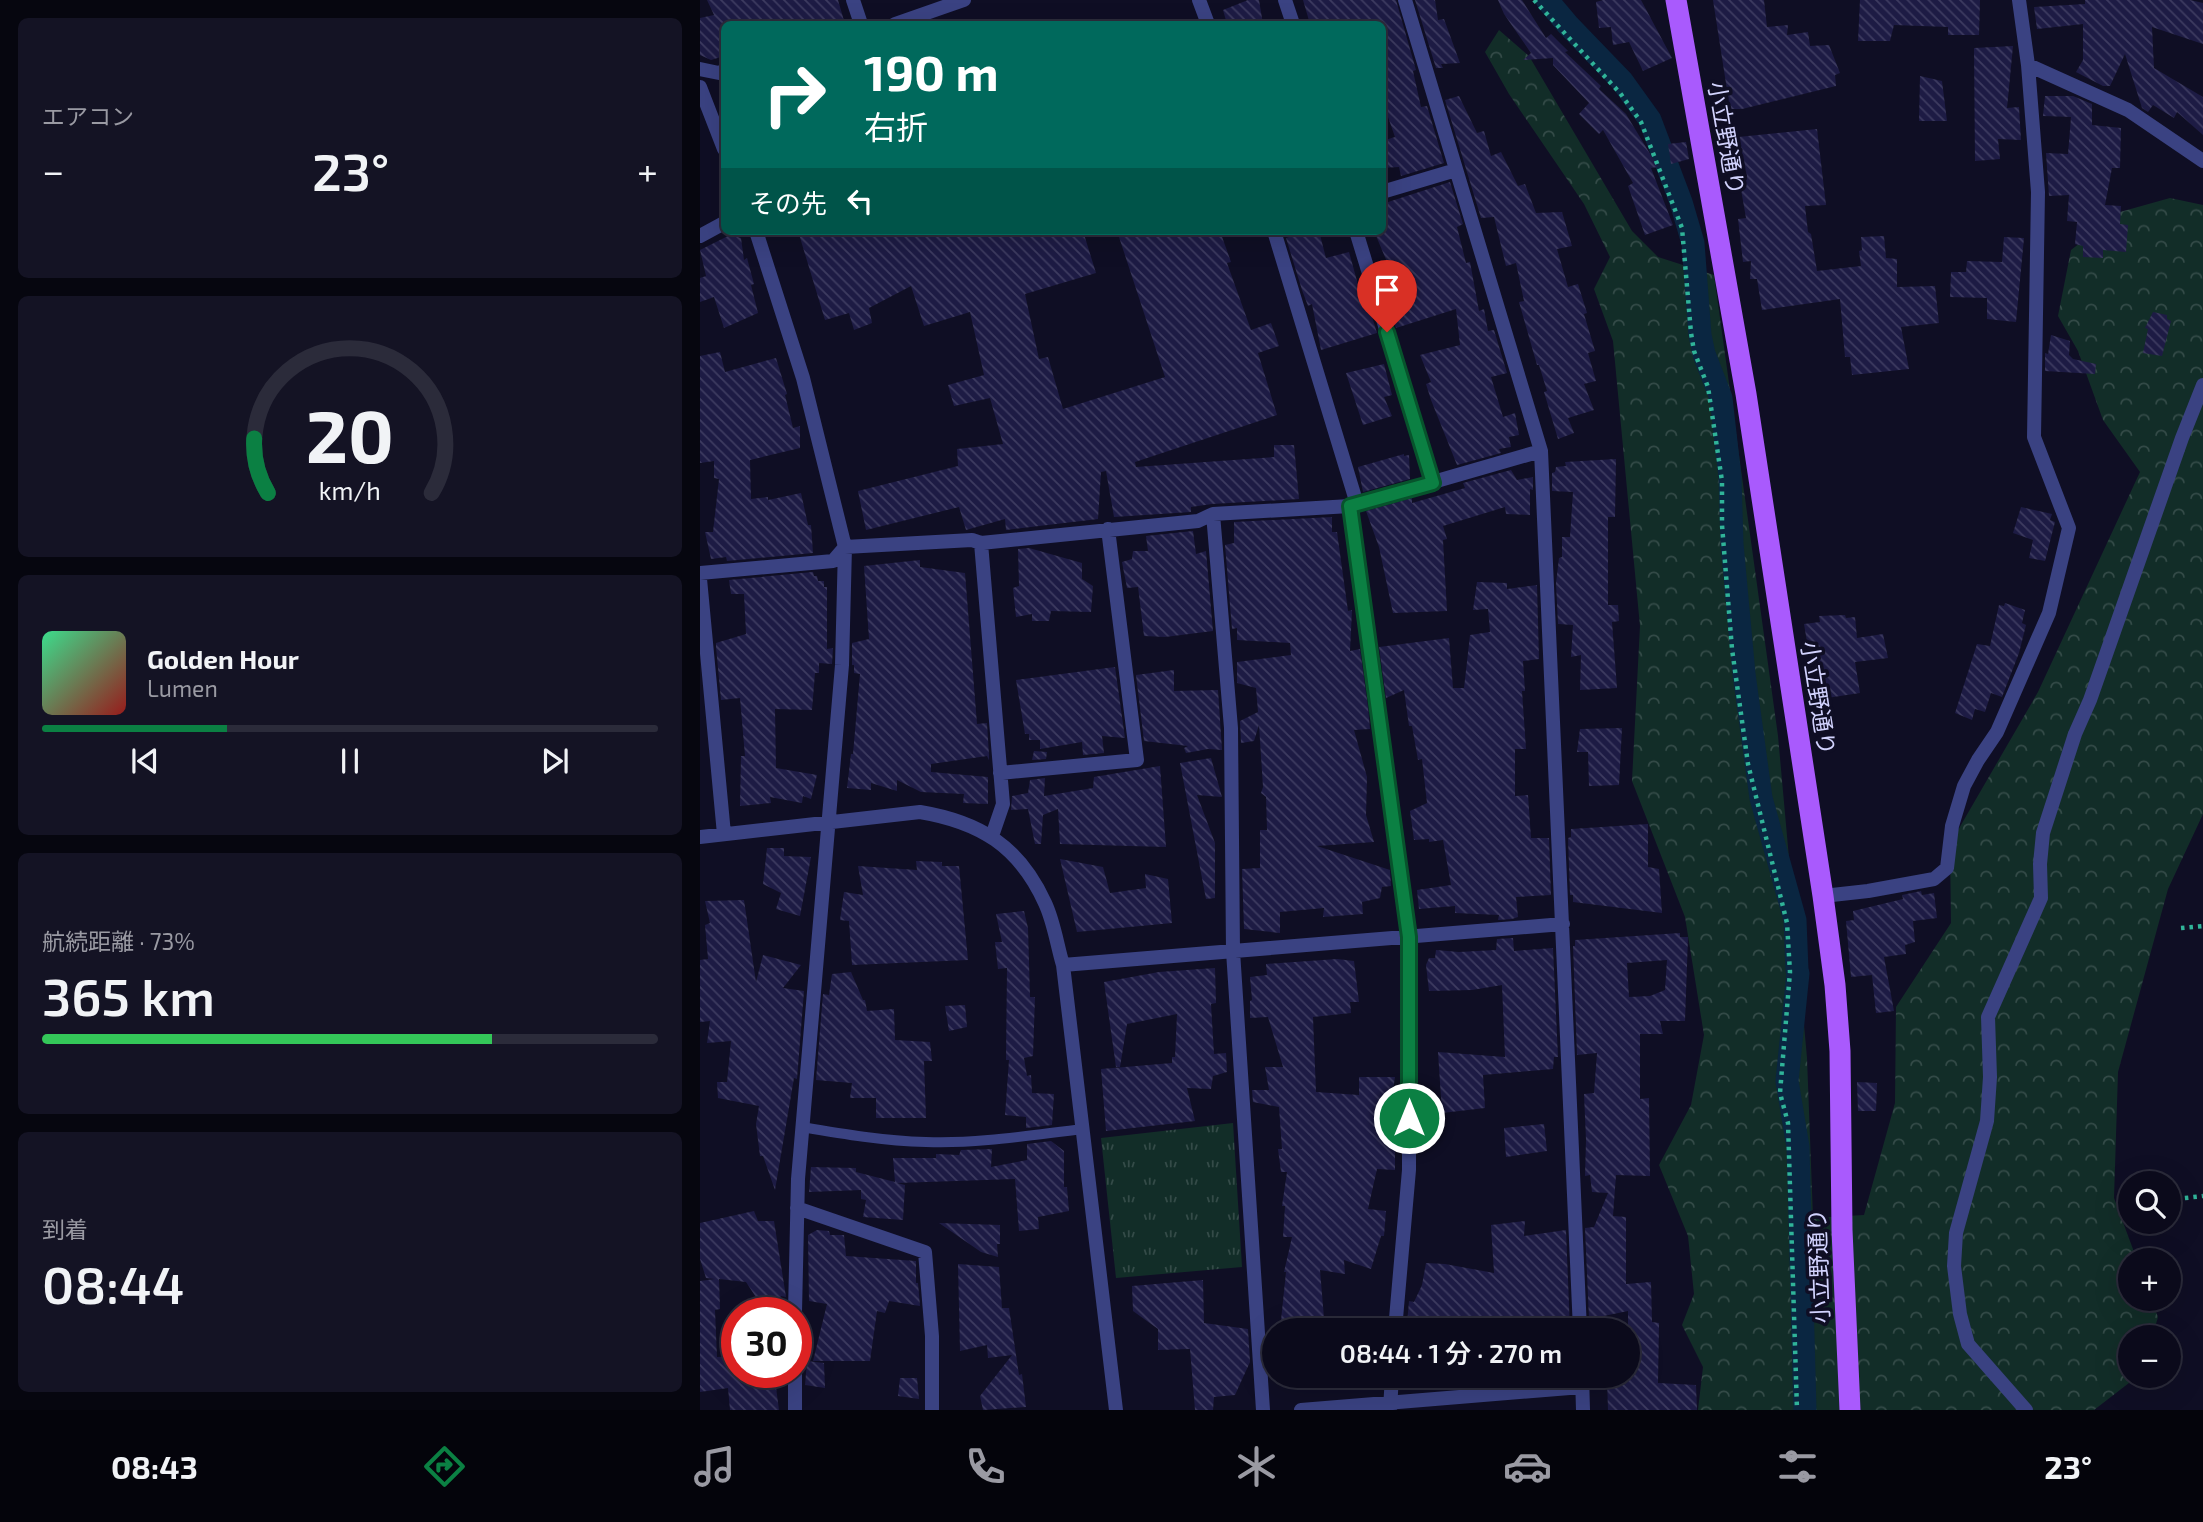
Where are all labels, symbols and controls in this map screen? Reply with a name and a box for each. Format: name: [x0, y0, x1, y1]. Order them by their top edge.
text: 190 m: [864, 42, 999, 101]
icon: right: [749, 49, 840, 140]
street label: 小立野通り: [1703, 79, 1751, 197]
text: エアコン: [42, 102, 134, 130]
text: 右折: [864, 107, 928, 145]
text: 23°: [312, 139, 389, 201]
text: −: [42, 147, 64, 193]
text: +: [637, 147, 658, 193]
icon: left: [841, 182, 879, 220]
text: その先: [749, 187, 827, 218]
pin: [1357, 260, 1417, 332]
icon: arrive: [1368, 271, 1406, 309]
text: 20: [306, 390, 394, 478]
text: km/h: [319, 474, 381, 504]
street label: 小立野通り: [1796, 639, 1842, 757]
text: Golden Hour: [147, 643, 299, 674]
text: Lumen: [147, 674, 218, 702]
icon: previous: [126, 742, 164, 780]
icon: pause: [331, 742, 369, 780]
icon: next: [536, 742, 574, 780]
text: 航続距離 · 73%: [42, 927, 195, 955]
text: 365 km: [42, 964, 215, 1026]
position arrow: [1372, 1081, 1446, 1155]
map controls: [2118, 1171, 2181, 1388]
button: search: [2118, 1171, 2181, 1234]
street label: 小立野通り: [1802, 1208, 1834, 1324]
text: 到着: [42, 1215, 88, 1243]
button: +: [2118, 1248, 2181, 1311]
text: 08:44: [42, 1252, 184, 1314]
speed limit sign: 30: [721, 1297, 812, 1388]
button: −: [2118, 1325, 2181, 1388]
text: 08:44 · 1 分 · 270 m: [1340, 1337, 1562, 1368]
icon: directions: [420, 1442, 469, 1491]
icon: music: [690, 1442, 739, 1491]
icon: phone: [961, 1442, 1010, 1491]
icon: climate: [1232, 1442, 1281, 1491]
icon: car: [1503, 1442, 1552, 1491]
icon: filters: [1773, 1442, 1822, 1491]
text: 08:43: [111, 1447, 198, 1485]
text: 23°: [2044, 1447, 2092, 1485]

